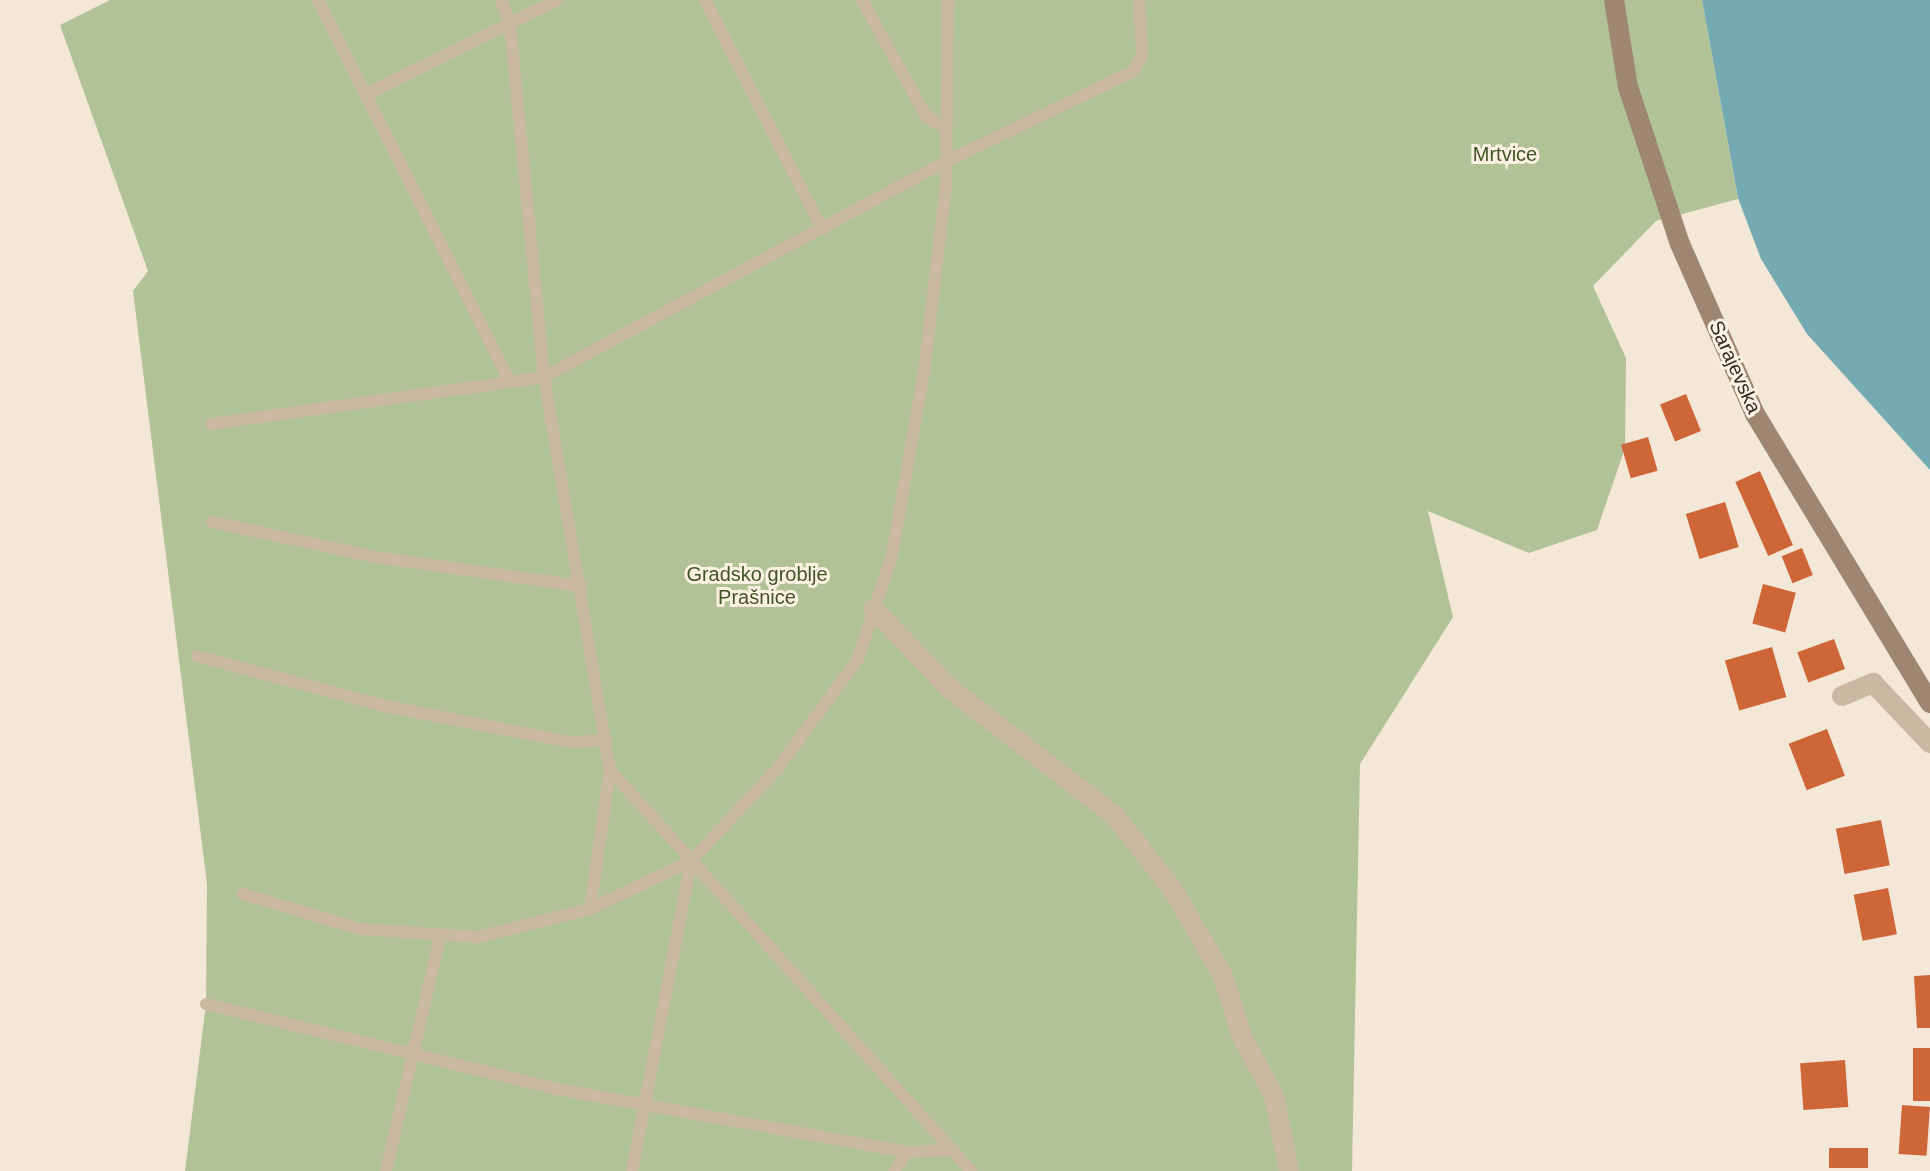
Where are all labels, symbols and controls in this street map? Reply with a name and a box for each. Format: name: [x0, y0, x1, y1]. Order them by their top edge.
park label: Mrtvice: [1473, 142, 1537, 166]
street label: Sarajevska: [1704, 317, 1766, 417]
park label: Gradsko groblje Prašnice: [686, 562, 828, 609]

